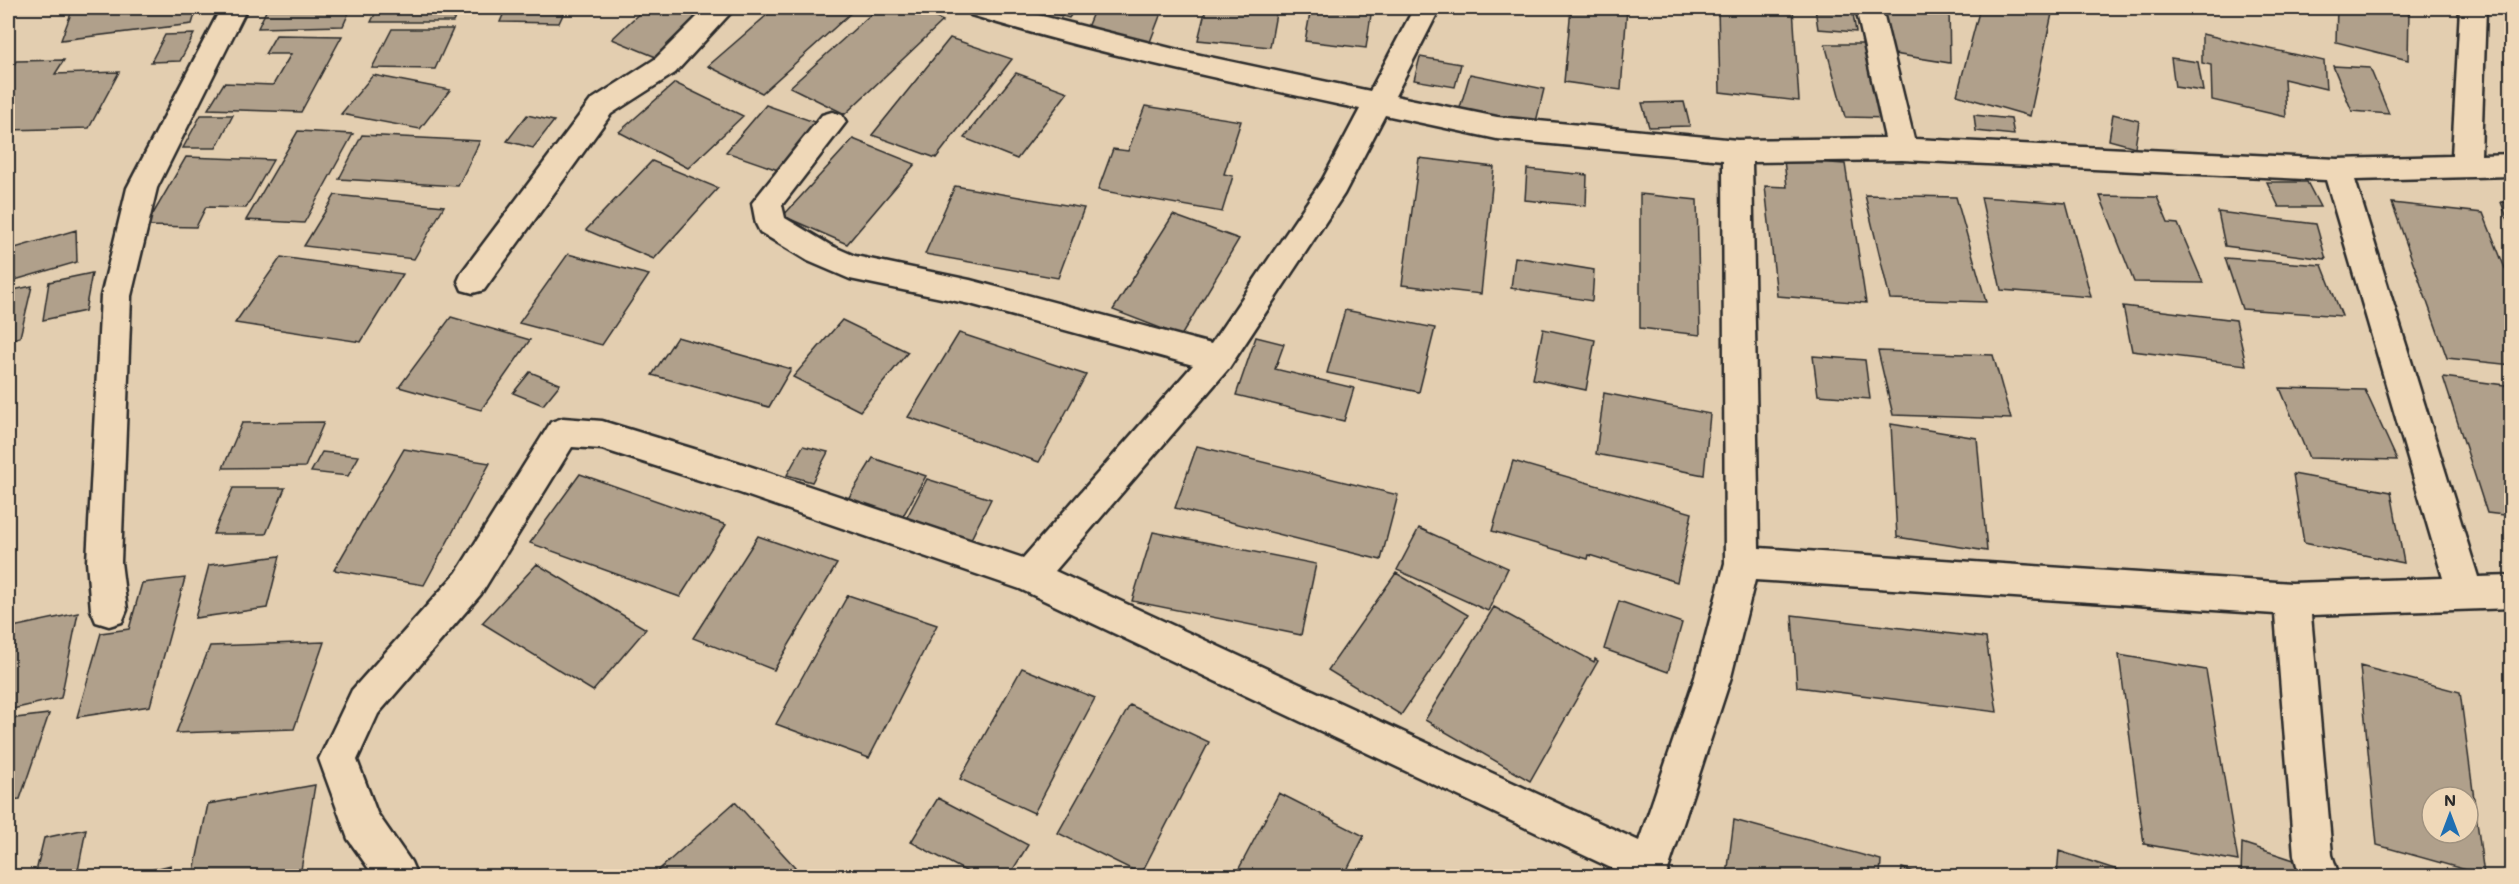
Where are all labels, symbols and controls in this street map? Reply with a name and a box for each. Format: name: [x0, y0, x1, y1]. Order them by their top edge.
north arrow: [2420, 785, 2480, 845]
text: N: [2444, 789, 2456, 810]

